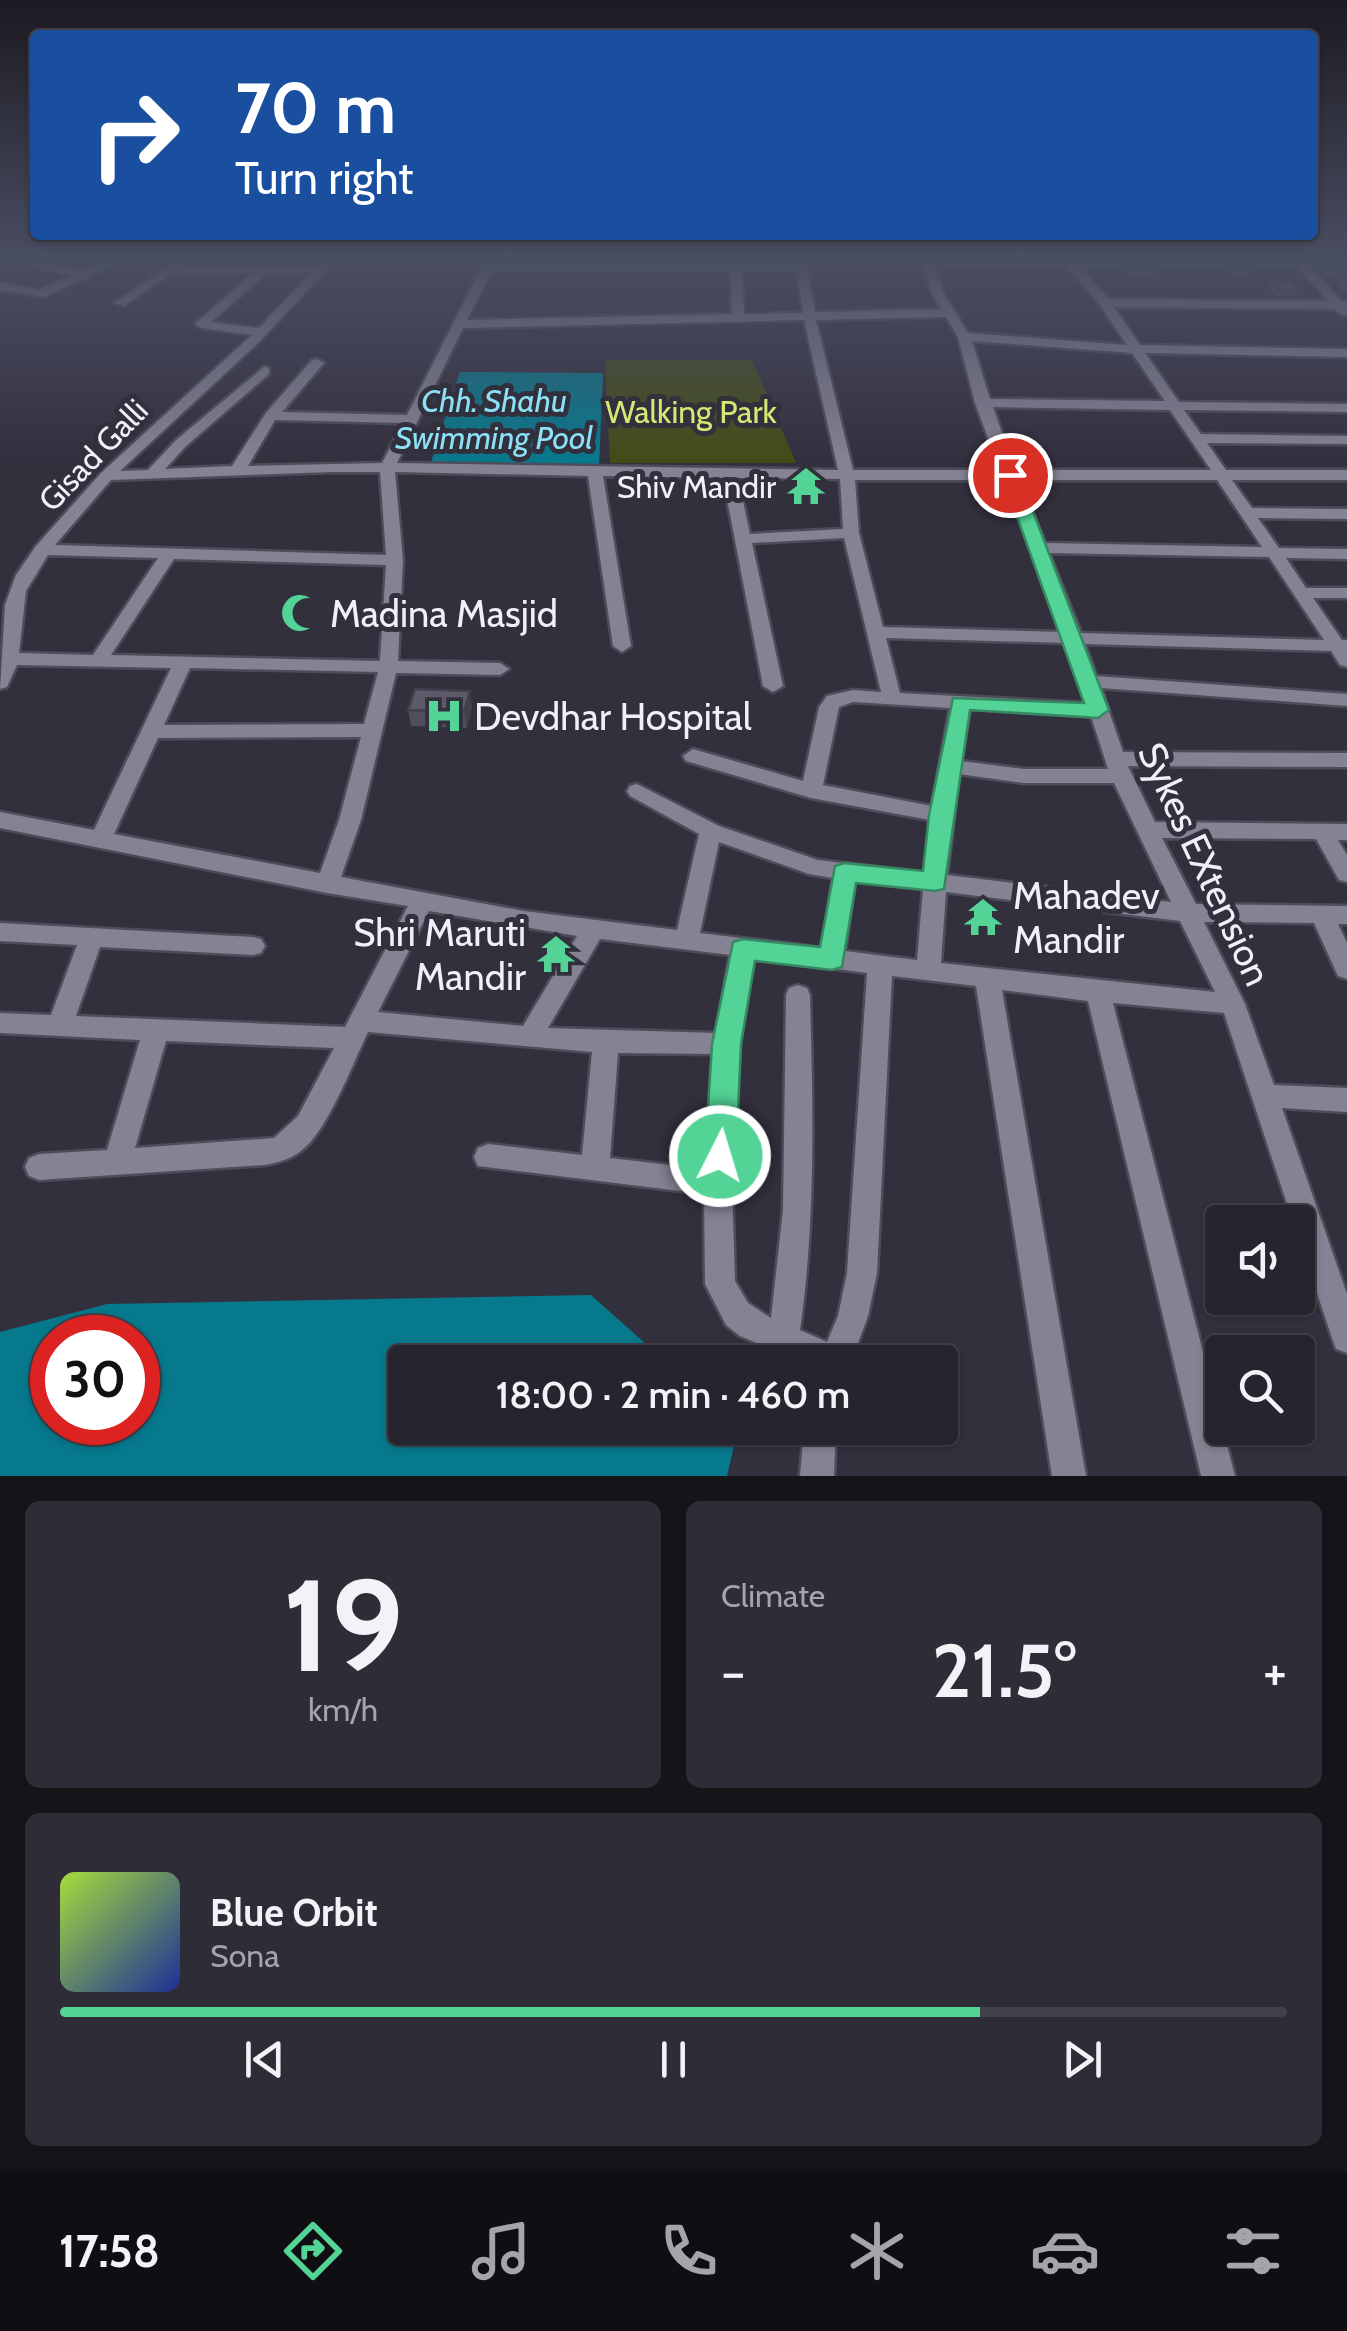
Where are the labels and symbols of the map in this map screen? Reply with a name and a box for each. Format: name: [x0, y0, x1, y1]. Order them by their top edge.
water label: Chh. Shahu Swimming Pool: [395, 381, 593, 457]
street label: Gisad Galli: [30, 391, 156, 519]
park label: Walking Park: [605, 392, 778, 431]
pin: [968, 433, 1053, 518]
temple icon: Shiv Mandir: [785, 465, 827, 507]
place label: Shiv Mandir: [617, 467, 777, 506]
place label: Madina Masjid: [330, 590, 558, 637]
mosque icon: Madina Masjid: [279, 592, 321, 634]
place label: Devdhar Hospital: [474, 693, 752, 740]
hospital icon: Devdhar Hospital: [423, 695, 465, 737]
street label: Sykes EXtension: [1128, 735, 1282, 993]
place label: Mahadev Mandir: [1013, 872, 1160, 963]
temple icon: Mahadev Mandir: [962, 896, 1004, 938]
place label: Shri Maruti Mandir: [353, 909, 526, 1000]
temple icon: Shri Maruti Mandir: [535, 933, 577, 975]
position arrow: [668, 1104, 772, 1208]
speed limit sign: 30: [30, 1315, 160, 1445]

